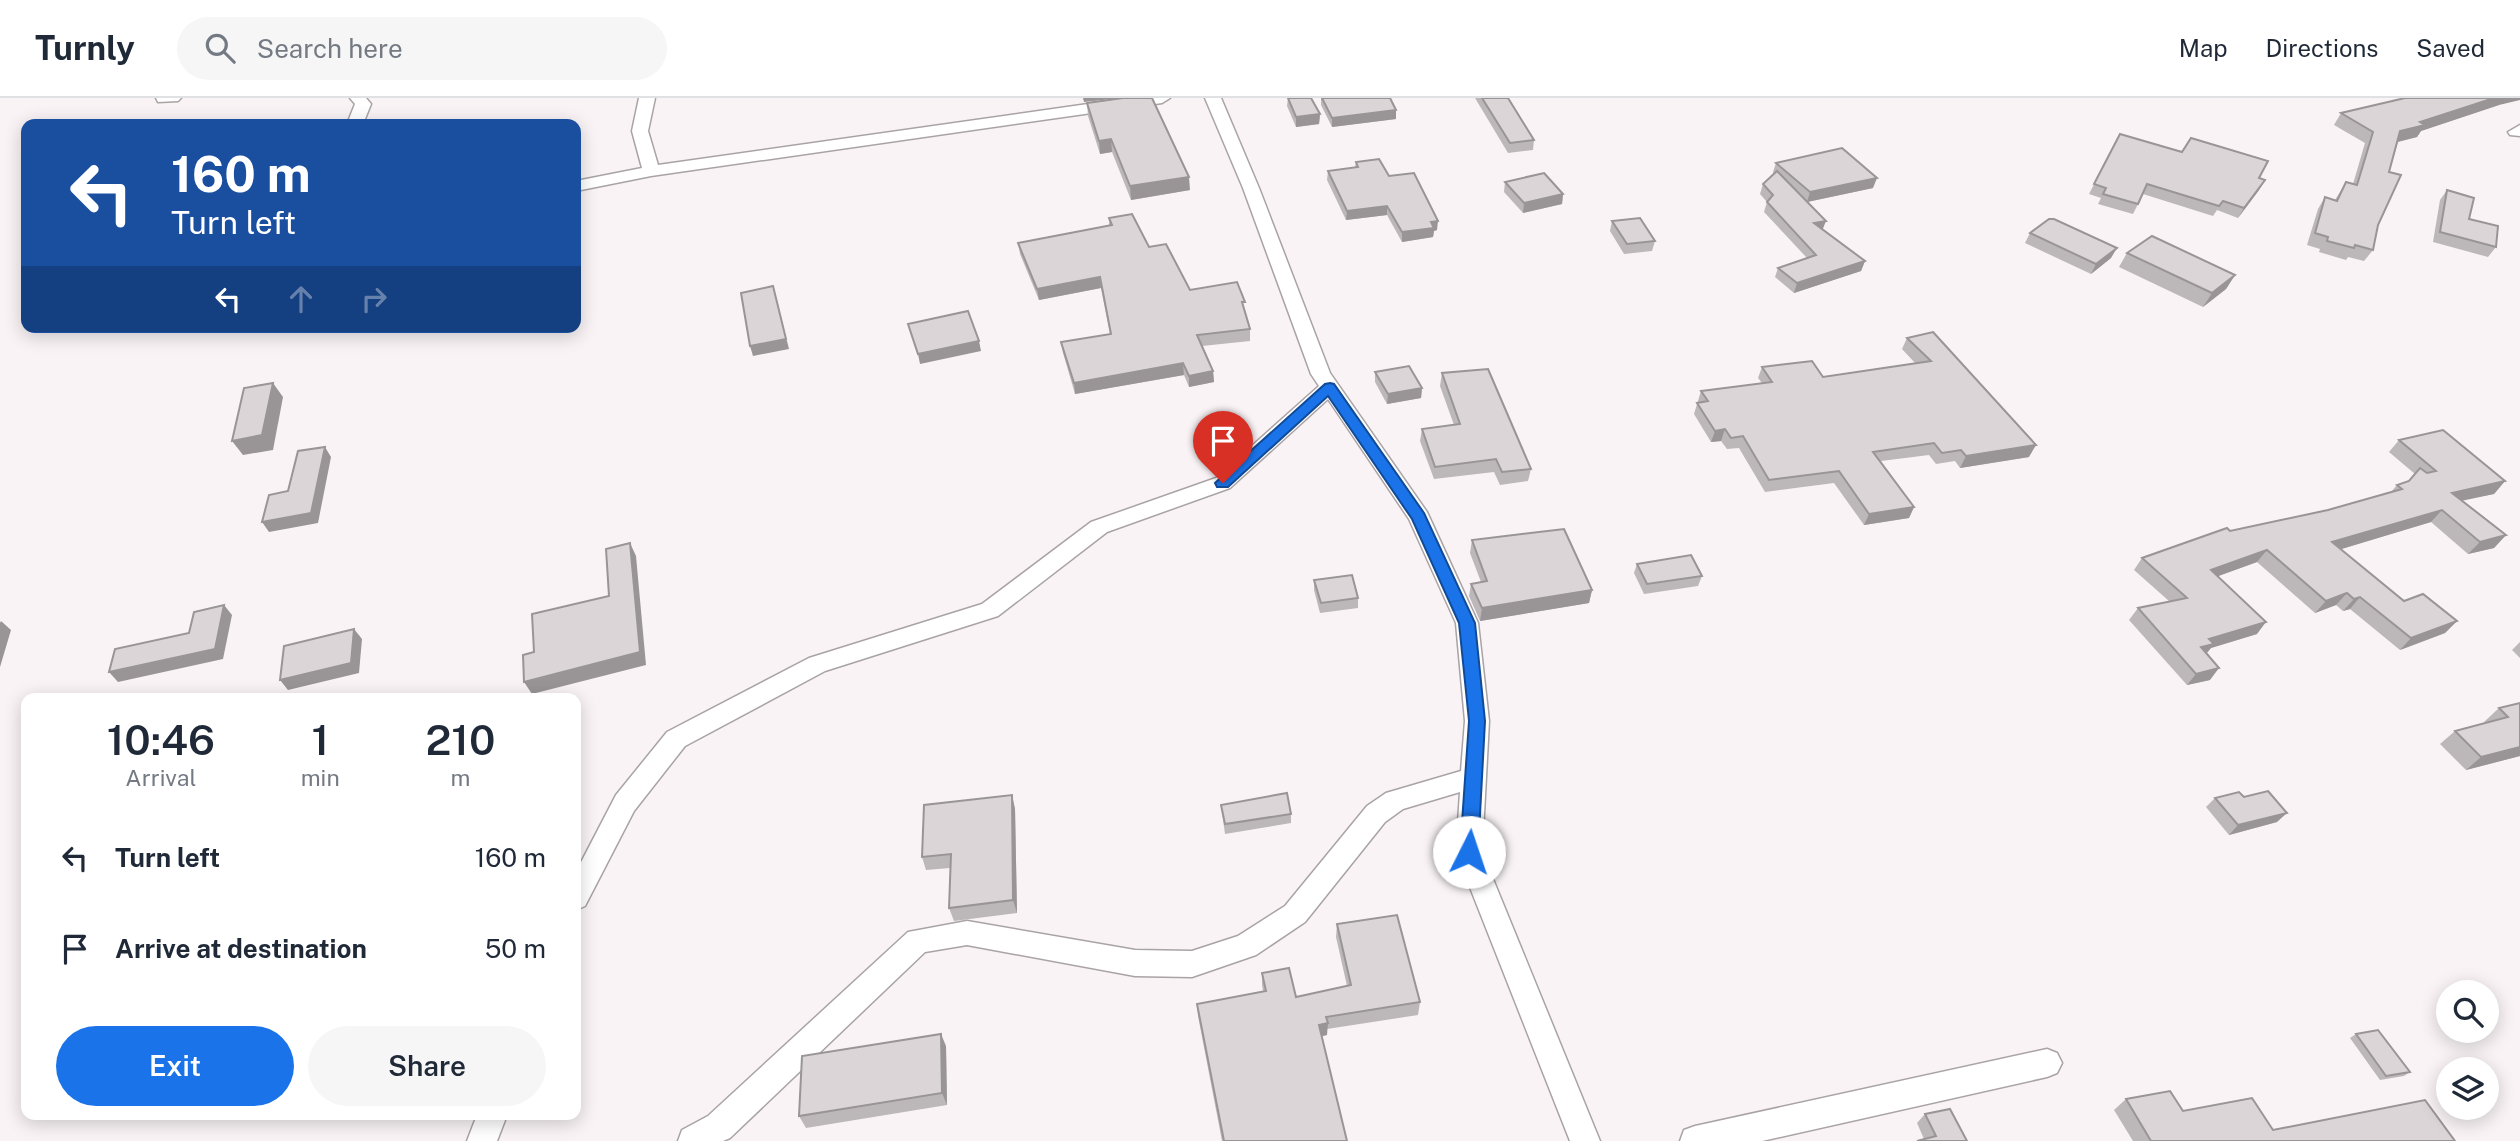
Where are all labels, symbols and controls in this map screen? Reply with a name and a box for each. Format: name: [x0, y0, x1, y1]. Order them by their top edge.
search box: [177, 17, 667, 80]
text: Turnly: [35, 29, 135, 67]
icon: search: [201, 29, 239, 67]
text: Search here: [257, 33, 403, 64]
text: Map: [2179, 34, 2228, 62]
text: Directions: [2266, 34, 2378, 62]
text: Saved: [2416, 34, 2485, 62]
text: 160 m: [171, 145, 311, 203]
icon: left: [56, 147, 147, 238]
text: Turn left: [171, 204, 296, 241]
icon: left: [209, 280, 247, 318]
icon: ahead: [282, 280, 320, 318]
icon: right: [355, 280, 393, 318]
pin: [1193, 411, 1253, 483]
icon: arrive: [1204, 422, 1242, 460]
text: 10:46: [107, 715, 215, 764]
text: 1: [311, 715, 329, 764]
text: 210: [425, 715, 495, 764]
text: Arrival: [125, 764, 196, 791]
text: min: [301, 764, 340, 791]
text: m: [450, 764, 470, 791]
position arrow: [1432, 815, 1506, 889]
icon: left: [56, 839, 94, 877]
text: Turn left: [115, 842, 220, 873]
text: 160 m: [475, 842, 546, 873]
icon: arrive: [56, 930, 94, 968]
text: Arrive at destination: [115, 933, 367, 964]
text: 50 m: [485, 933, 546, 964]
map controls: [2436, 980, 2499, 1120]
button: search: [2436, 980, 2499, 1043]
button: Exit: [56, 1026, 294, 1106]
button: Share: [308, 1026, 546, 1106]
button: layers: [2436, 1057, 2499, 1120]

